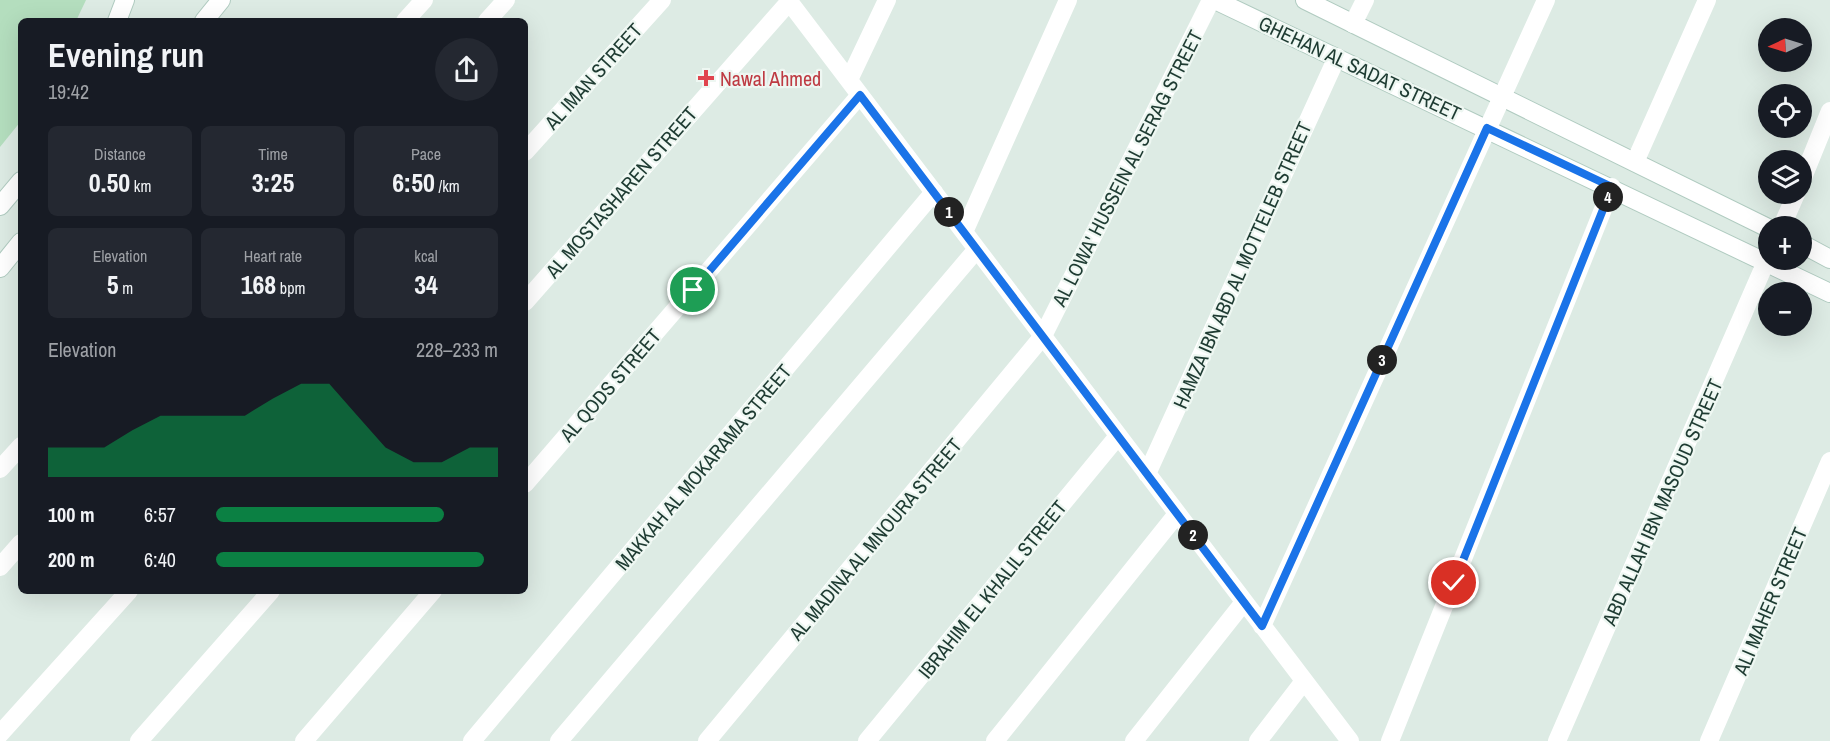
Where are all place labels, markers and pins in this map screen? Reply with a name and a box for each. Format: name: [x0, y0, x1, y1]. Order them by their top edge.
place label: Nawal Ahmed: [720, 65, 821, 92]
marker: Nawal Ahmed: [697, 69, 715, 87]
pin: 4: [1593, 182, 1623, 212]
pin: 1: [934, 197, 964, 227]
pin: [667, 264, 718, 315]
pin: 3: [1367, 345, 1397, 375]
pin: 2: [1178, 520, 1208, 550]
pin: [1428, 557, 1479, 608]

